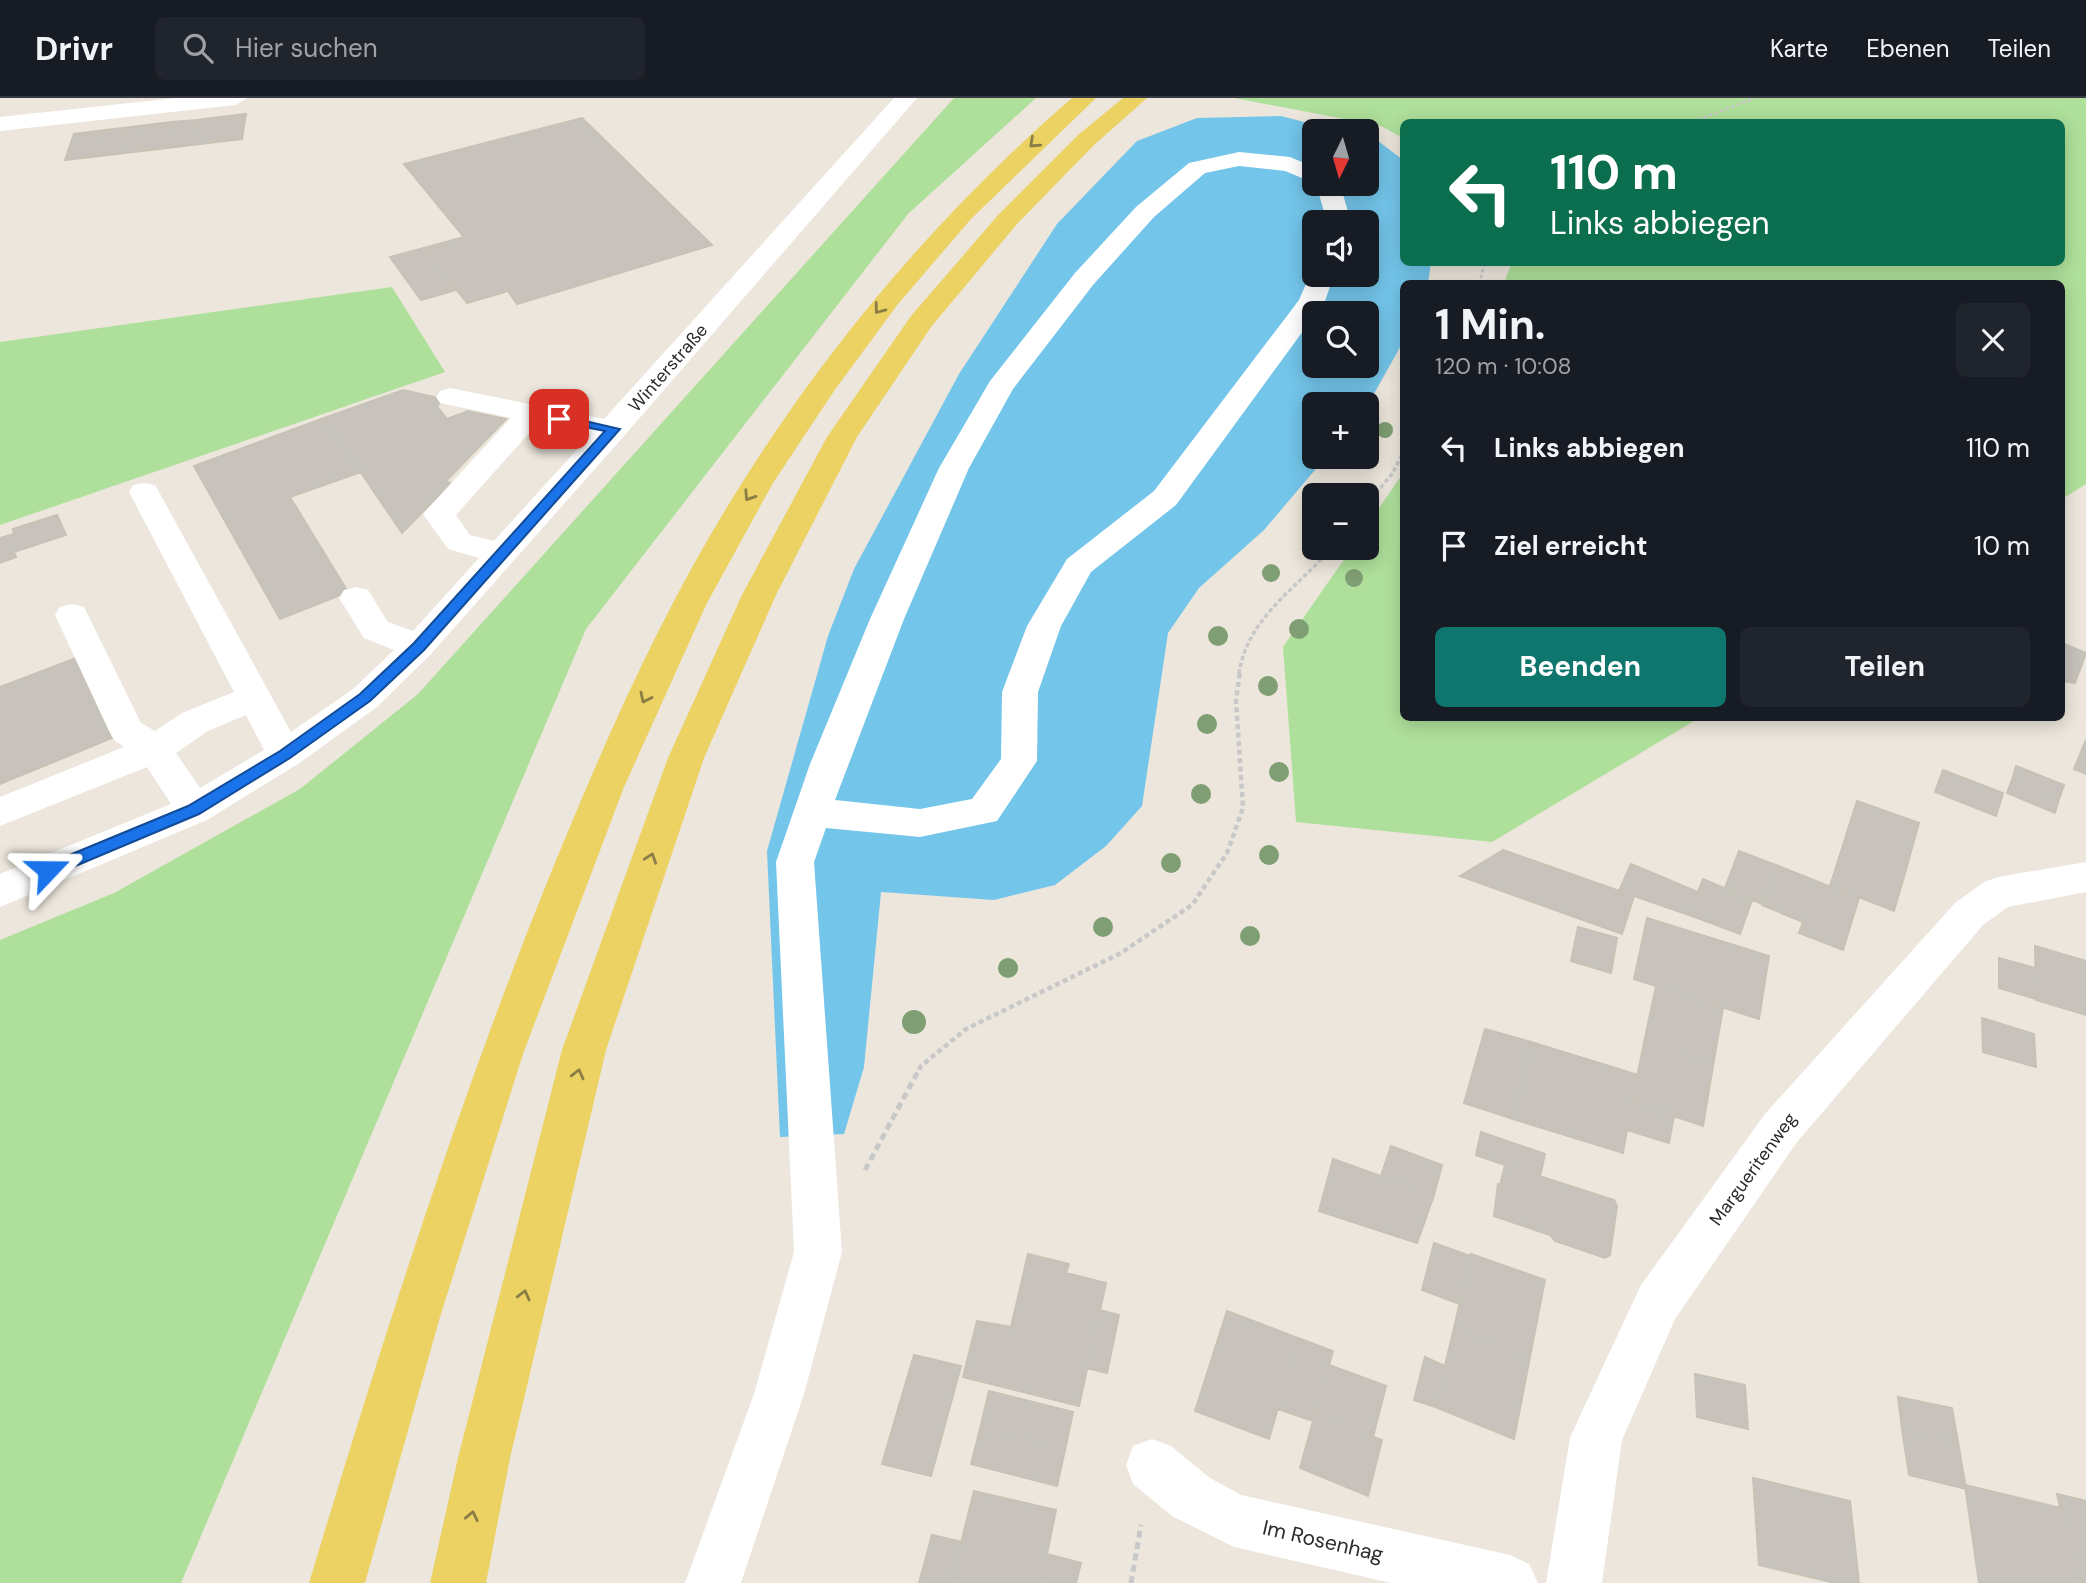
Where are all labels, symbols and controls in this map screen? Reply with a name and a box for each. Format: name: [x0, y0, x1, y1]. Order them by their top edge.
search box: [155, 17, 645, 80]
text: Drivr: [35, 27, 113, 70]
icon: search: [179, 29, 217, 67]
text: Hier suchen: [235, 31, 378, 65]
text: Karte: [1770, 33, 1828, 64]
text: Ebenen: [1866, 33, 1950, 64]
text: Teilen: [1988, 33, 2051, 64]
north arrow: [1302, 119, 1379, 196]
map controls: [1302, 119, 1379, 560]
one-way arrow: [1029, 135, 1042, 147]
text: 110 m: [1550, 140, 1678, 204]
icon: left: [1435, 147, 1526, 238]
text: Links abbiegen: [1550, 202, 1770, 244]
button: sound: [1302, 210, 1379, 287]
text: 1 Min.: [1435, 297, 1545, 352]
one-way arrow: [874, 301, 887, 314]
button: search: [1302, 301, 1379, 378]
button: close: [1956, 303, 2030, 377]
street label: Winterstraße: [623, 319, 713, 417]
text: 120 m · 10:08: [1435, 351, 1572, 381]
pin: [529, 389, 589, 449]
button: +: [1302, 392, 1379, 469]
icon: arrive: [540, 400, 578, 438]
icon: left: [1435, 429, 1473, 467]
text: Links abbiegen: [1494, 431, 1684, 465]
text: 110 m: [1966, 431, 2030, 465]
button: −: [1302, 483, 1379, 560]
one-way arrow: [745, 488, 758, 501]
icon: arrive: [1435, 527, 1473, 565]
text: Ziel erreicht: [1494, 529, 1647, 563]
text: 10 m: [1974, 529, 2030, 563]
button: Beenden: [1435, 627, 1726, 707]
button: Teilen: [1740, 627, 2030, 707]
one-way arrow: [639, 691, 653, 703]
position arrow: [11, 833, 85, 907]
one-way arrow: [643, 853, 657, 865]
one-way arrow: [570, 1068, 584, 1080]
street label: Margueritenweg: [1704, 1108, 1802, 1230]
one-way arrow: [516, 1289, 530, 1301]
one-way arrow: [464, 1510, 479, 1522]
street label: Im Rosenhag: [1260, 1513, 1386, 1569]

